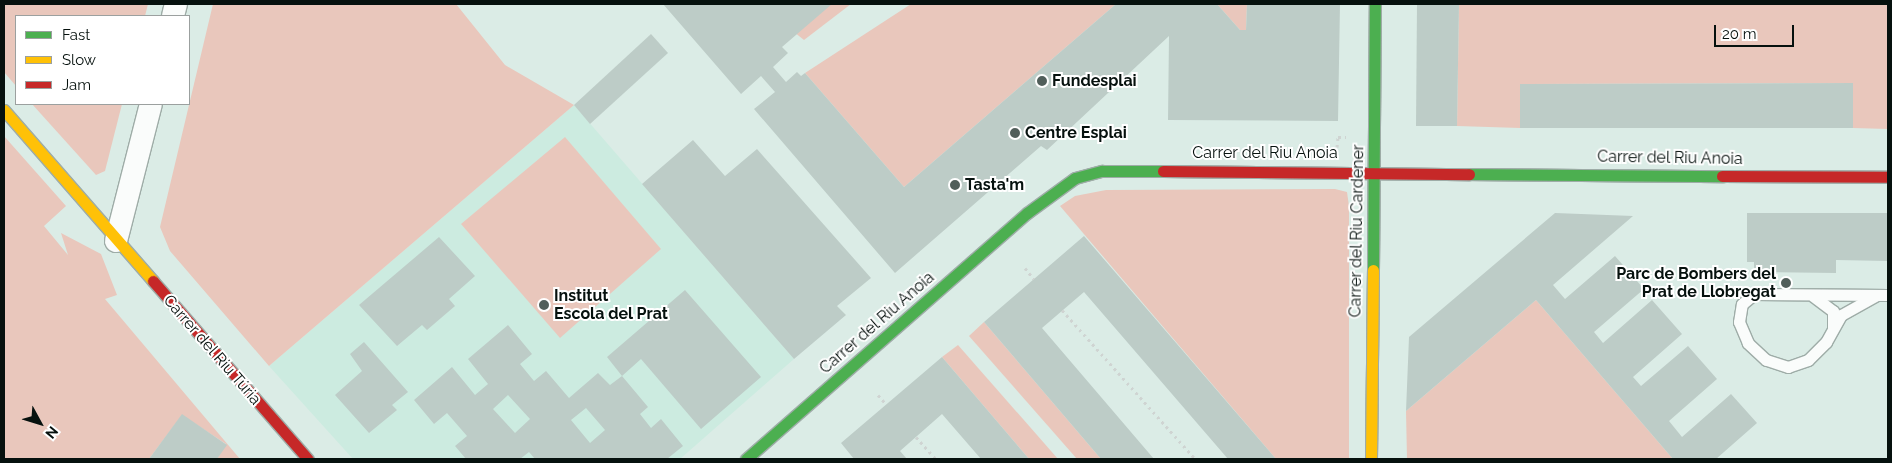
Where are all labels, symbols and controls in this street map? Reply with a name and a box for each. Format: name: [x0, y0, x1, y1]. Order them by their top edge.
legend: [15, 15, 190, 105]
scale bar: [1717, 15, 1797, 47]
text: 20 m: [1722, 25, 1757, 43]
text: Fast: [62, 26, 90, 44]
text: Slow: [62, 51, 96, 69]
place label: Fundesplai: [1052, 71, 1137, 91]
marker: Fundesplai: [1036, 75, 1048, 87]
text: Jam: [62, 76, 91, 94]
place label: Centre Esplai: [1025, 123, 1127, 143]
marker: Centre Esplai: [1009, 127, 1021, 139]
street label: Carrer del Riu Anoia: [1192, 143, 1338, 163]
street label: Carrer del Riu Cardener: [1346, 144, 1368, 318]
street label: Carrer del Riu Anoia: [1596, 147, 1744, 169]
place label: Tasta'm: [965, 175, 1024, 195]
marker: Tasta'm: [949, 179, 961, 191]
place label: Parc de Bombers del Prat de Llobregat: [1616, 264, 1776, 302]
street label: Carrer del Riu Anoia: [815, 268, 939, 378]
marker: Parc de Bombers del Prat de Llobregat: [1780, 277, 1792, 289]
place label: Institut Escola del Prat: [554, 286, 668, 324]
street label: Carrer del Riu Túria: [159, 291, 265, 409]
marker: Institut Escola del Prat: [538, 299, 550, 311]
north arrow: [15, 398, 65, 448]
text: N: [42, 423, 61, 442]

